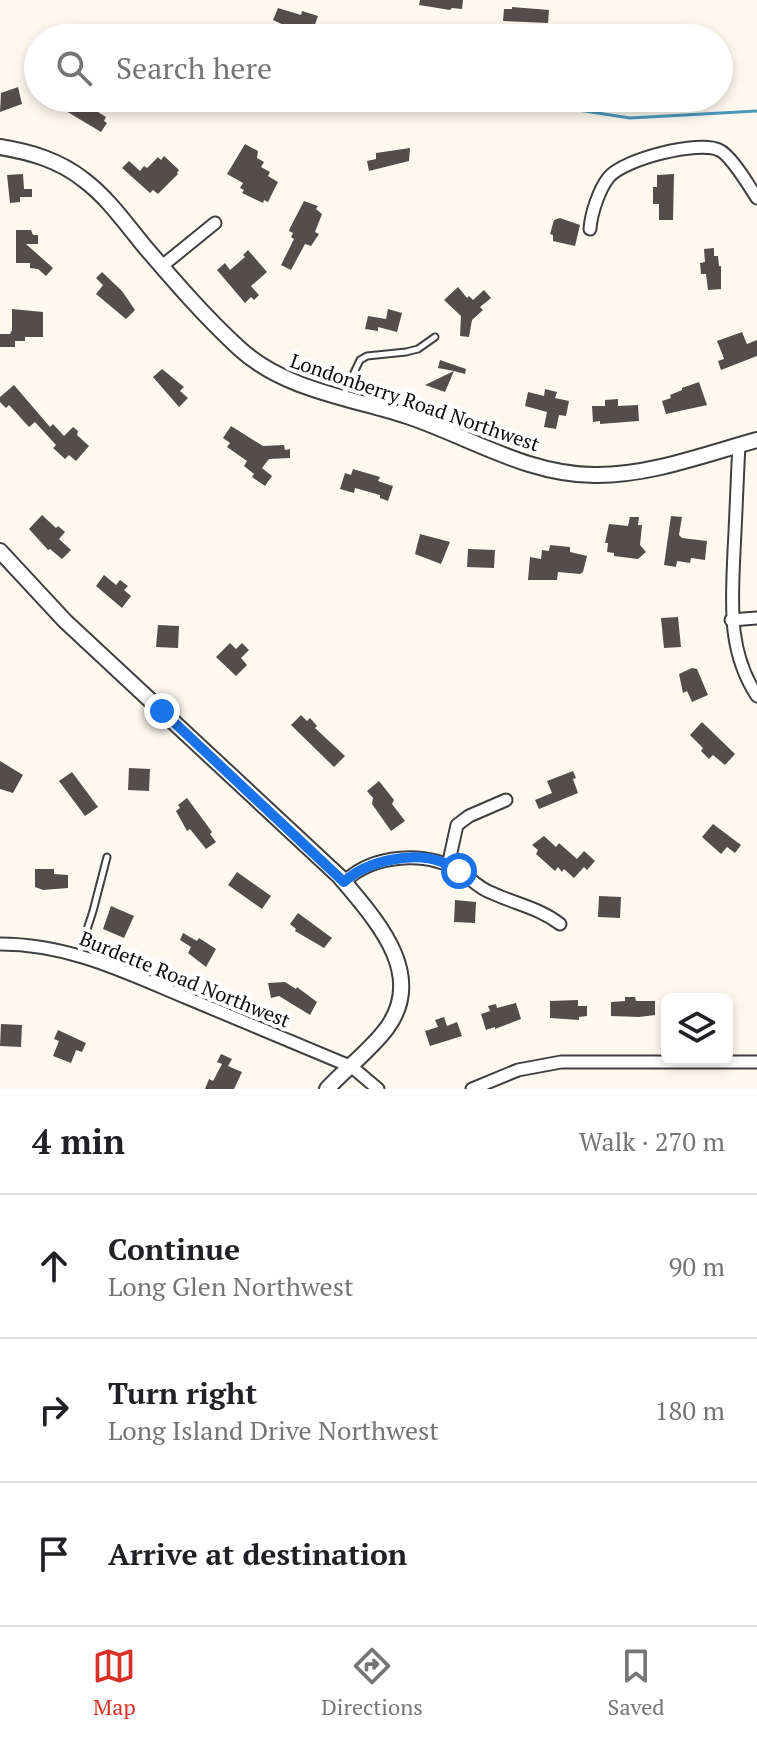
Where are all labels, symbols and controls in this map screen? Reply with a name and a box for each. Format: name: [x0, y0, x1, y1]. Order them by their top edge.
search box: [24, 24, 733, 112]
icon: search: [52, 46, 96, 90]
text: Search here: [116, 48, 272, 88]
street label: Londonberry Road Northwest: [287, 347, 544, 458]
route end: [144, 693, 180, 729]
route start: [441, 853, 477, 889]
street label: Burdette Road Northwest: [76, 924, 295, 1034]
map controls: [661, 993, 733, 1065]
button: layers: [661, 993, 733, 1065]
text: 4 min: [32, 1119, 125, 1164]
text: Walk · 270 m: [579, 1124, 725, 1158]
text: Continue: [108, 1229, 240, 1269]
icon: ahead: [32, 1244, 76, 1288]
text: 90 m: [669, 1249, 725, 1283]
text: Long Glen Northwest: [108, 1269, 354, 1303]
text: Turn right: [108, 1373, 257, 1413]
icon: right: [32, 1388, 76, 1432]
text: 180 m: [655, 1393, 725, 1427]
text: Long Island Drive Northwest: [108, 1413, 439, 1447]
icon: arrive: [32, 1532, 76, 1576]
text: Arrive at destination: [108, 1534, 407, 1574]
tab: Map: [92, 1644, 136, 1721]
tab: Directions: [321, 1644, 423, 1721]
tab: Saved: [608, 1644, 665, 1721]

